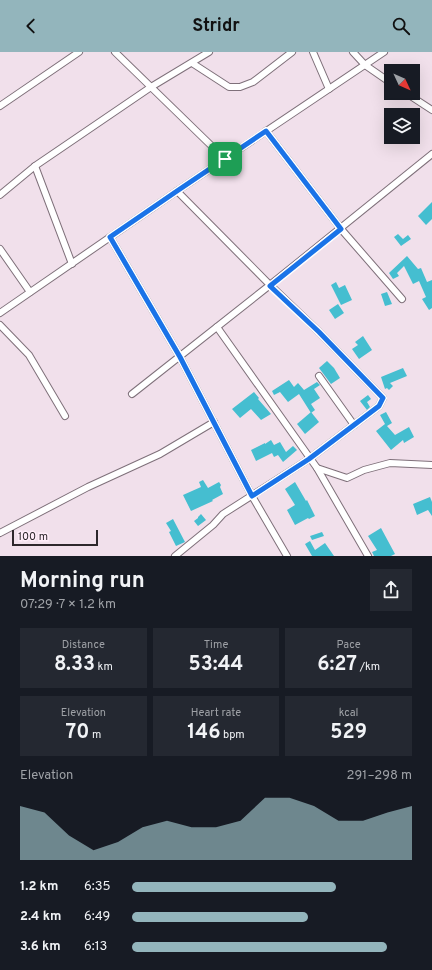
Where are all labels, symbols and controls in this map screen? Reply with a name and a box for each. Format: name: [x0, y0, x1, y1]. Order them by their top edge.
icon: back: [20, 15, 42, 37]
text: Stridr: [192, 15, 240, 38]
icon: search: [390, 15, 412, 37]
north arrow: [384, 64, 420, 100]
map controls: [384, 64, 420, 144]
button: layers: [384, 108, 420, 144]
pin: [208, 142, 242, 176]
icon: arrive: [214, 148, 236, 170]
scale bar: [12, 528, 98, 547]
text: 100 m: [18, 530, 48, 544]
text: Morning run: [20, 568, 145, 595]
button: share: [370, 569, 412, 611]
text: 07:29 · 7 × 1.2 km: [20, 597, 116, 613]
text: Distance: [62, 638, 105, 652]
text: Time: [204, 638, 228, 652]
text: Pace: [337, 638, 361, 652]
text: 8.33: [54, 652, 95, 678]
text: 53:44: [189, 652, 243, 678]
text: 6:27: [317, 652, 357, 678]
text: km: [95, 660, 113, 674]
text: /km: [357, 660, 380, 674]
text: Elevation: [61, 706, 106, 720]
text: Heart rate: [191, 706, 241, 720]
text: kcal: [339, 706, 358, 720]
text: 70: [65, 720, 89, 746]
text: 146: [187, 720, 220, 746]
text: 529: [330, 720, 367, 746]
text: m: [89, 728, 101, 742]
text: bpm: [220, 728, 245, 742]
text: Elevation: [20, 768, 73, 784]
text: 291–298 m: [346, 768, 412, 784]
text: 1.2 km: [20, 879, 58, 895]
text: 6:35: [84, 879, 111, 895]
text: 2.4 km: [20, 909, 61, 925]
text: 6:49: [84, 909, 110, 925]
text: 3.6 km: [20, 939, 61, 955]
text: 6:13: [84, 939, 107, 955]

